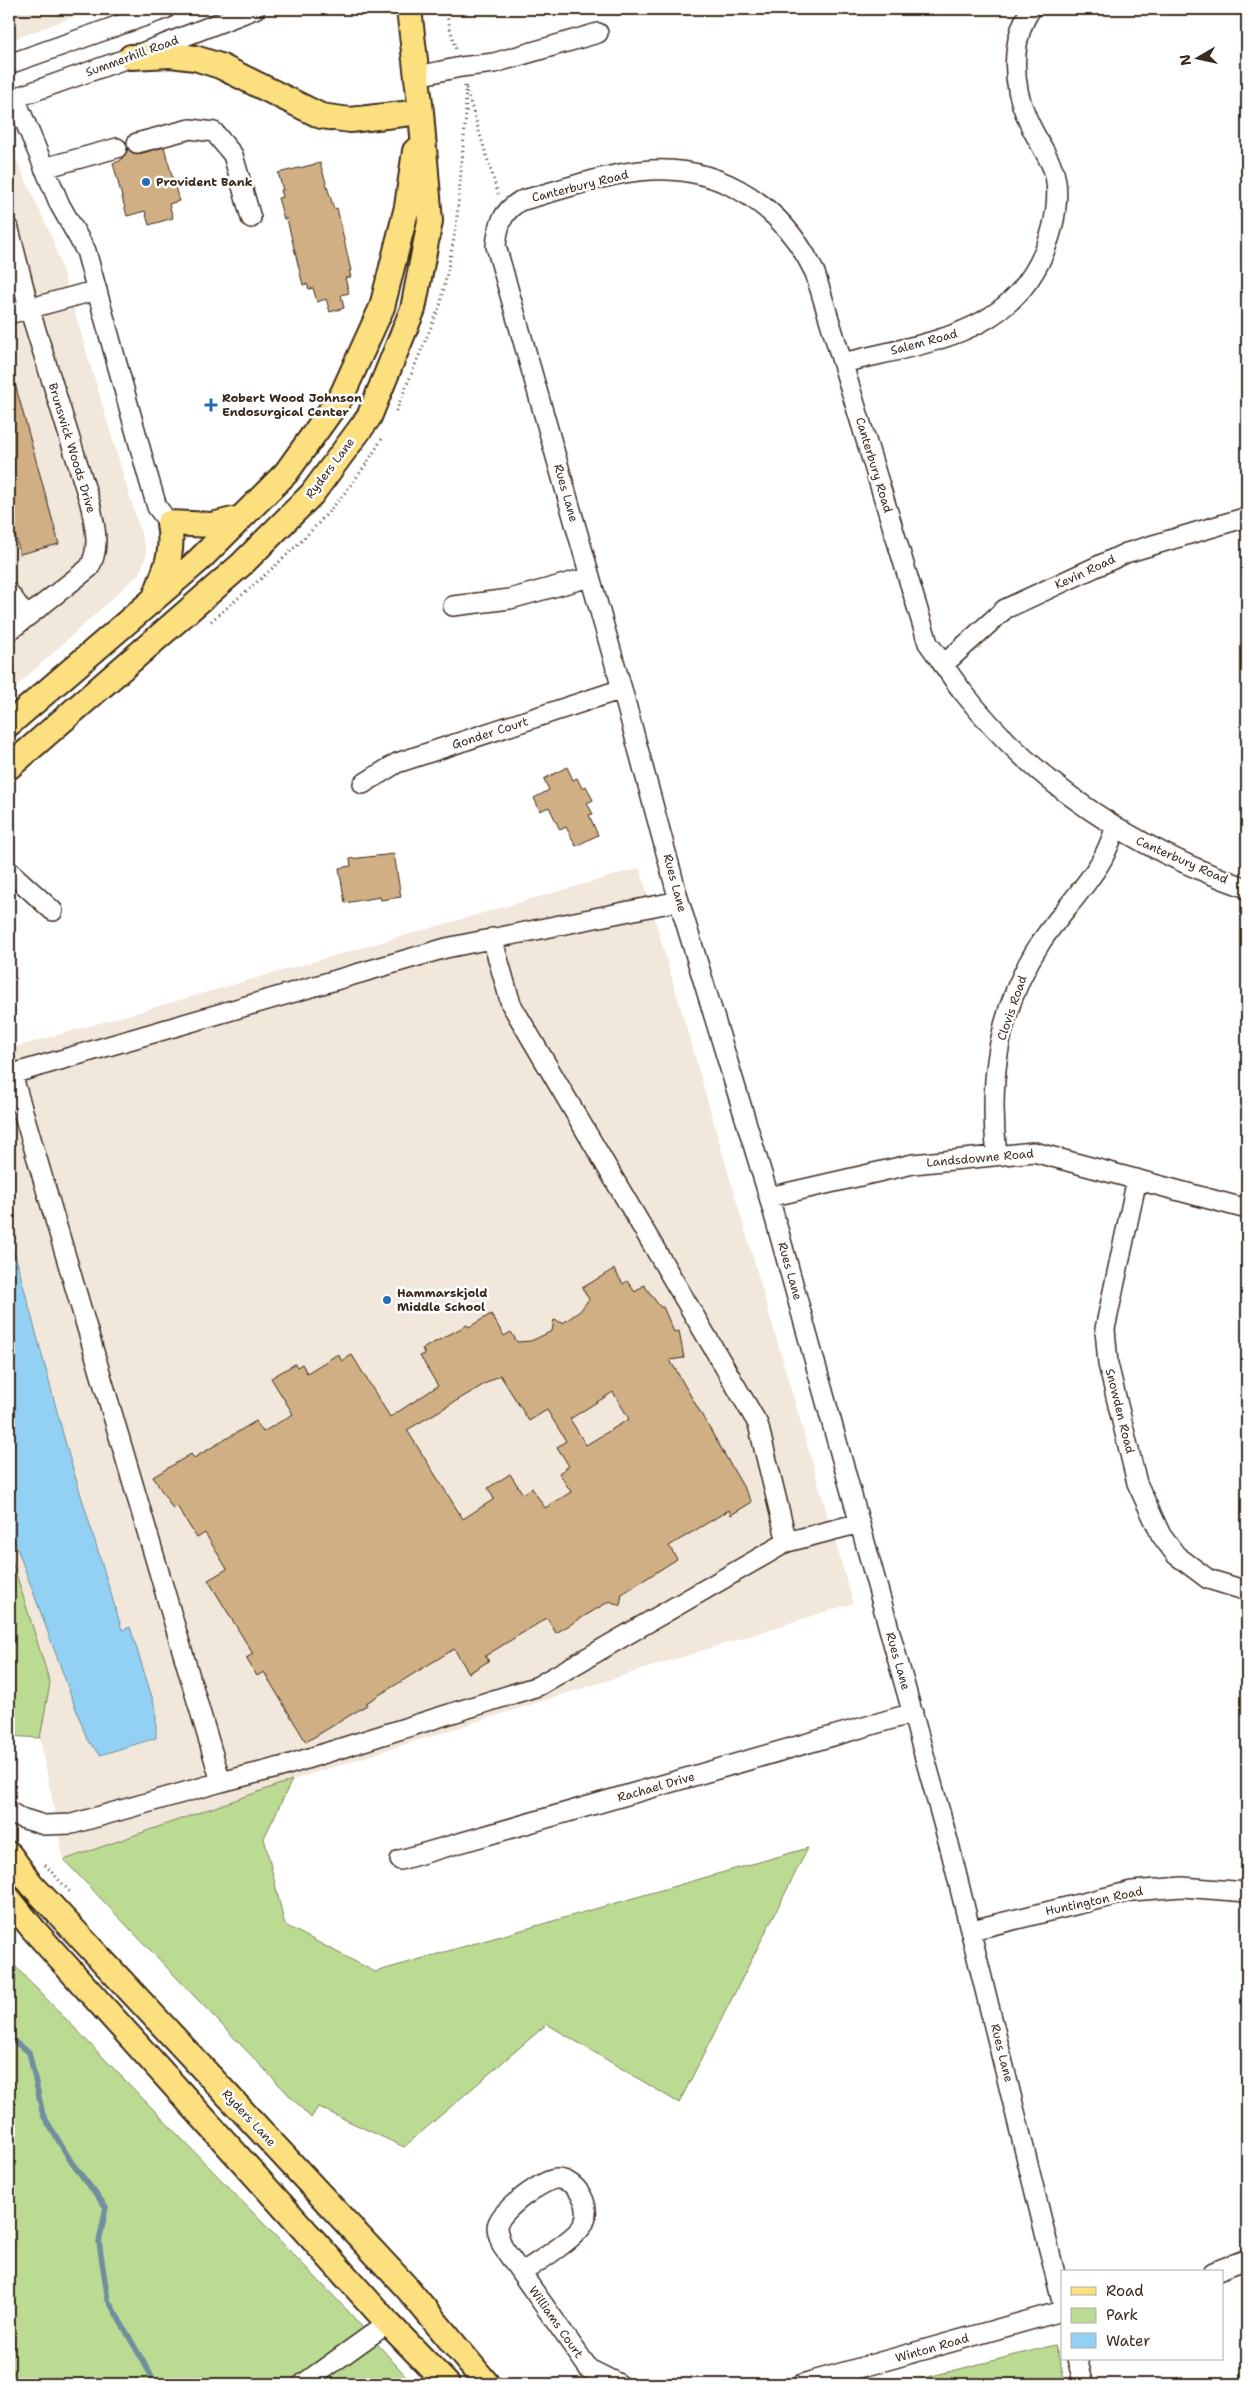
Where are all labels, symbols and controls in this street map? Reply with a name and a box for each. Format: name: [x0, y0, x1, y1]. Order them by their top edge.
street label: Summerhill Road: [83, 32, 181, 80]
north arrow: [1174, 32, 1224, 82]
text: N: [1175, 53, 1195, 67]
street label: Canterbury Road: [530, 166, 630, 206]
place label: Provident Bank: [156, 174, 253, 190]
marker: Provident Bank: [140, 176, 152, 188]
street label: Salem Road: [889, 325, 960, 359]
street label: Brunswick Woods Drive: [45, 381, 99, 515]
place label: Robert Wood Johnson Endosurgical Center: [222, 390, 362, 420]
marker: Robert Wood Johnson Endosurgical Center: [204, 398, 218, 412]
street label: Canterbury Road: [852, 415, 896, 515]
street label: Ryders Lane: [302, 434, 358, 502]
street label: Rues Lane: [550, 462, 582, 524]
street label: Kevin Road: [1052, 551, 1118, 593]
street label: Gonder Court: [450, 713, 530, 753]
street label: Canterbury Road: [1133, 833, 1231, 888]
street label: Rues Lane: [660, 852, 690, 914]
street label: Clovis Road: [993, 973, 1031, 1043]
street label: Landsdowne Road: [926, 1145, 1035, 1171]
street label: Rues Lane: [774, 1240, 806, 1302]
place label: Hammarskjold Middle School: [397, 1285, 488, 1315]
marker: Hammarskjold Middle School: [381, 1294, 393, 1306]
street label: Snowden Road: [1102, 1367, 1138, 1456]
street label: Rues Lane: [882, 1630, 914, 1692]
street label: Rachael Drive: [615, 1768, 697, 1806]
street label: Huntington Road: [1044, 1883, 1145, 1919]
street label: Rues Lane: [987, 2022, 1017, 2084]
street label: Ryders Lane: [219, 2086, 280, 2150]
legend: [1061, 2270, 1224, 2360]
text: Road: [1106, 2281, 1144, 2301]
street label: Williams Court: [525, 2283, 587, 2361]
text: Park: [1106, 2305, 1138, 2325]
street label: Winton Road: [893, 2330, 971, 2366]
text: Water: [1106, 2331, 1150, 2351]

